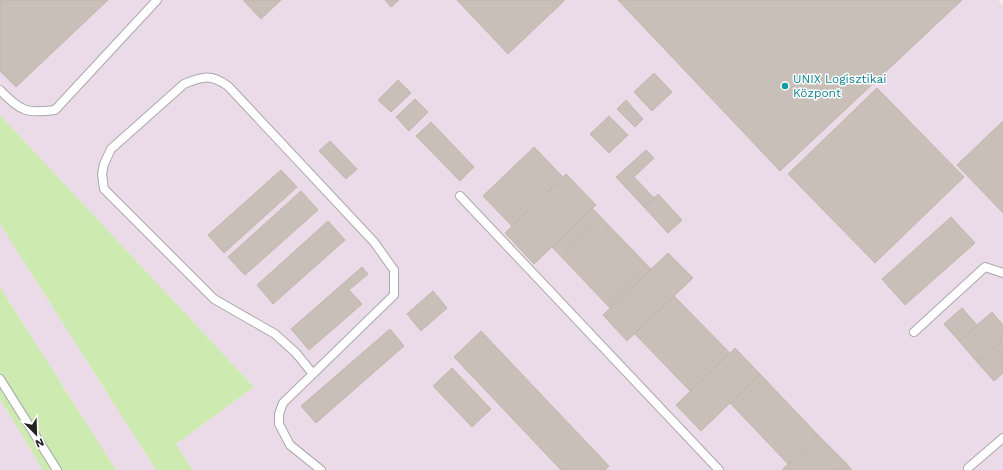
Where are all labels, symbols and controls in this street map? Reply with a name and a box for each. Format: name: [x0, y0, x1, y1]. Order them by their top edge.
place label: UNIX Logisztikai Központ: [793, 72, 886, 100]
marker: UNIX Logisztikai Központ: [780, 81, 790, 91]
north arrow: [16, 414, 56, 454]
text: N: [33, 435, 46, 450]

